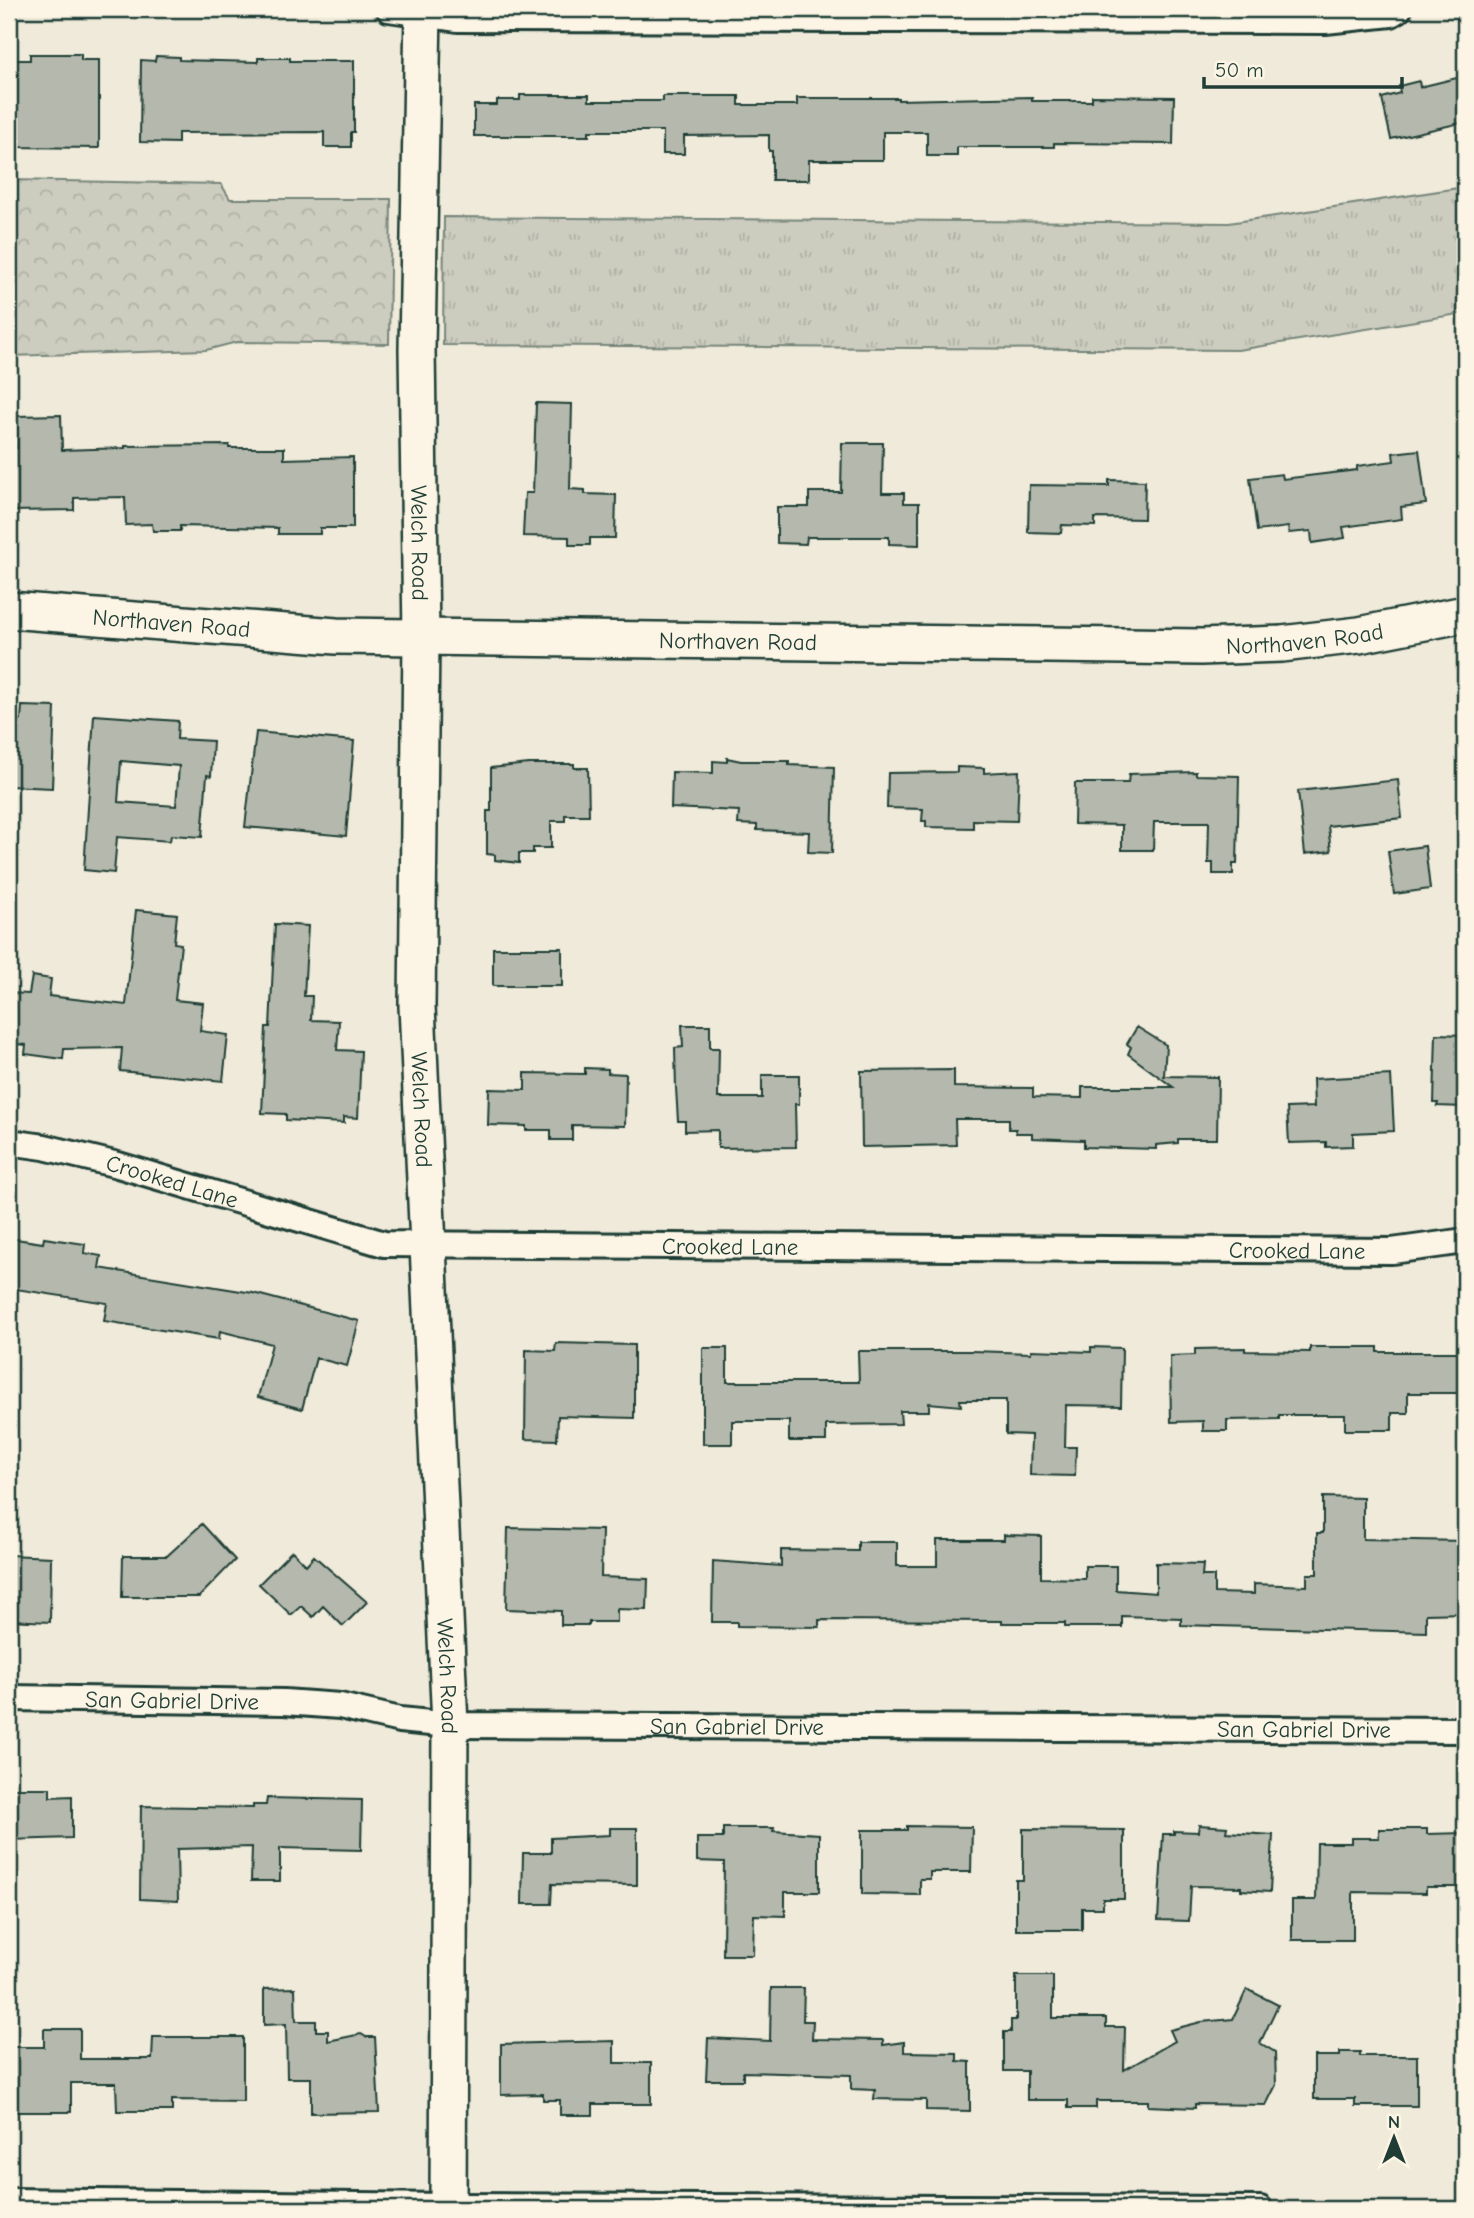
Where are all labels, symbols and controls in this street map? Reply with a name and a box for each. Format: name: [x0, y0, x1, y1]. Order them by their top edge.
scale bar: [1204, 46, 1402, 90]
text: 50 m: [1215, 58, 1264, 82]
street label: Welch Road: [405, 485, 434, 601]
street label: Northaven Road: [92, 603, 251, 643]
street label: Northaven Road: [1225, 617, 1385, 660]
street label: Northaven Road: [659, 627, 817, 656]
street label: Welch Road: [406, 1051, 438, 1168]
street label: Crooked Lane: [103, 1149, 241, 1213]
street label: Crooked Lane: [662, 1232, 798, 1260]
street label: Crooked Lane: [1229, 1236, 1365, 1264]
street label: Welch Road: [432, 1618, 464, 1734]
street label: San Gabriel Drive: [85, 1686, 259, 1715]
street label: San Gabriel Drive: [650, 1712, 824, 1740]
street label: San Gabriel Drive: [1217, 1715, 1391, 1743]
north arrow: [1358, 2102, 1428, 2172]
text: N: [1388, 2111, 1400, 2133]

